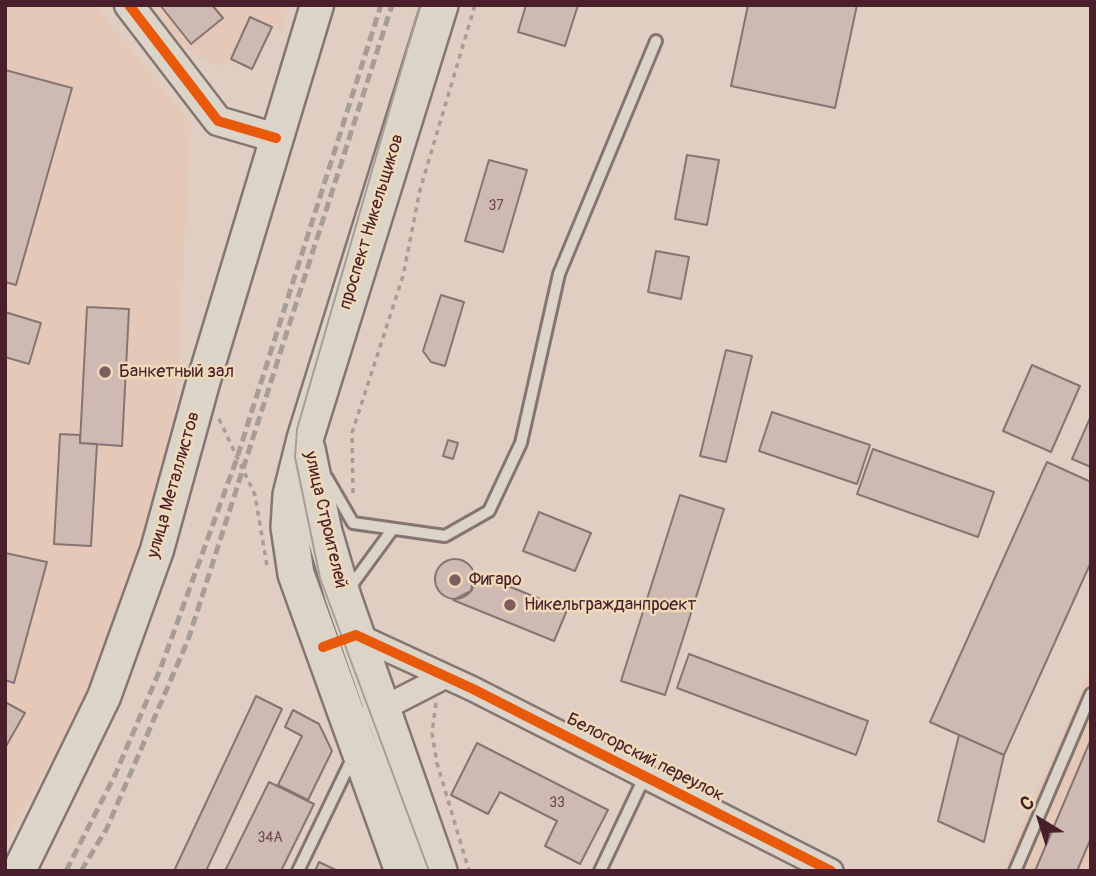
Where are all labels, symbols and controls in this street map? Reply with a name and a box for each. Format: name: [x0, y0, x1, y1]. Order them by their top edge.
street label: проспект Никельщиков: [335, 132, 409, 312]
house number: 37: [488, 198, 504, 214]
place label: Банкетный зал: [119, 361, 234, 383]
marker: Банкетный зал: [97, 364, 113, 380]
street label: улица Металлистов: [143, 409, 205, 561]
street label: улица Строителей: [299, 449, 351, 591]
place label: Фигаро: [469, 569, 522, 591]
marker: Фигаро: [447, 572, 463, 588]
place label: Никельгражданпроект: [524, 594, 696, 616]
marker: Никельгражданпроект: [502, 597, 518, 613]
street label: Белогорский переулок: [563, 709, 727, 807]
north arrow: [1005, 785, 1075, 855]
text: С: [1015, 790, 1039, 817]
house number: 33: [549, 795, 565, 811]
house number: 34А: [257, 830, 283, 846]

